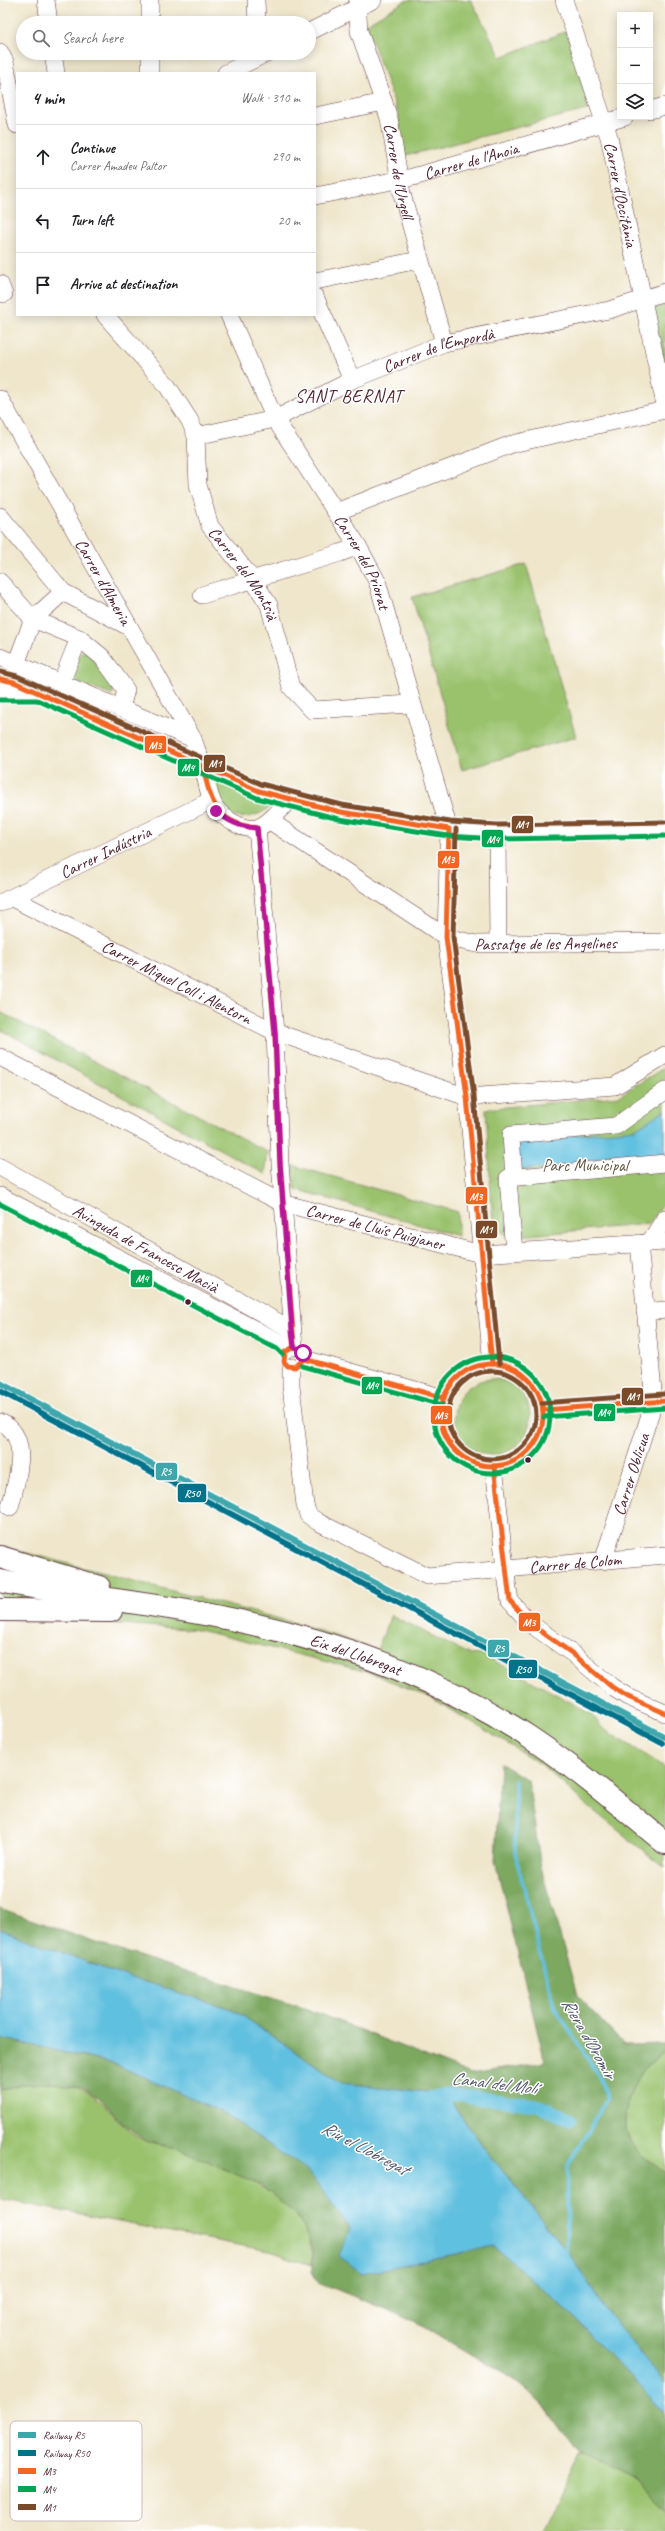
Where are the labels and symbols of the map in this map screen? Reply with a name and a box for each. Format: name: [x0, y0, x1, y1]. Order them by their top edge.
street label: Carrer de l'Urgell: [379, 122, 419, 224]
street label: Carrer de l'Anoia: [422, 137, 522, 184]
street label: Carrer d'Occitània: [599, 140, 642, 250]
street label: Carrer de l'Empordà: [380, 323, 497, 378]
district label: SANT BERNAT: [295, 385, 406, 407]
street label: Carrer del Priorat: [329, 511, 395, 614]
street label: Carrer del Montsià: [204, 523, 283, 624]
street label: Carrer d'Almeria: [70, 535, 137, 630]
line badge: M3: [144, 735, 167, 754]
text: M3: [149, 738, 163, 752]
line badge: M1: [203, 754, 226, 773]
text: M1: [209, 756, 223, 770]
line badge: M4: [177, 758, 200, 777]
text: M4: [182, 760, 197, 774]
route end: [207, 802, 225, 820]
line badge: M1: [511, 815, 534, 834]
text: M1: [516, 817, 530, 831]
street label: Carrer Indústria: [57, 821, 155, 883]
line badge: M4: [481, 829, 504, 848]
text: M4: [487, 832, 502, 846]
line badge: M3: [437, 850, 460, 869]
text: M3: [442, 852, 456, 866]
street label: Passatge de les Angelines: [474, 932, 619, 955]
street label: Carrer Miquel Coll i Alentorn: [98, 936, 256, 1030]
park label: Parc Municipal: [542, 1155, 631, 1176]
line badge: M3: [465, 1186, 488, 1205]
text: M3: [470, 1189, 484, 1203]
street label: Avinguda de Francesc Macià: [69, 1200, 224, 1299]
street label: Carrer de Lluís Puigjaner: [304, 1200, 449, 1256]
line badge: M1: [475, 1220, 498, 1239]
text: M1: [480, 1222, 494, 1236]
line badge: M4: [130, 1269, 153, 1288]
text: M4: [136, 1271, 151, 1285]
unlabelled marker: [183, 1297, 193, 1307]
route start: [294, 1344, 312, 1362]
line badge: M4: [361, 1376, 383, 1395]
text: M4: [366, 1378, 381, 1392]
line badge: M1: [621, 1387, 644, 1406]
text: M1: [627, 1389, 641, 1403]
line badge: M4: [593, 1403, 616, 1422]
line badge: M3: [430, 1405, 453, 1425]
text: M4: [598, 1405, 613, 1419]
text: M3: [435, 1408, 449, 1422]
street label: Carrer Oblicua: [608, 1430, 655, 1518]
unlabelled marker: [523, 1455, 533, 1465]
line badge: R5: [155, 1462, 178, 1481]
text: R5: [161, 1464, 173, 1478]
line badge: R50: [177, 1483, 207, 1503]
text: R50: [184, 1486, 201, 1500]
street label: Carrer de Colom: [528, 1549, 623, 1578]
line badge: M3: [518, 1612, 541, 1632]
text: M3: [523, 1615, 537, 1629]
street label: Eix del Llobregat: [308, 1629, 407, 1681]
line badge: R5: [487, 1639, 510, 1658]
text: R5: [494, 1641, 506, 1655]
line badge: R50: [508, 1659, 538, 1679]
text: R50: [515, 1662, 532, 1676]
water label: Riera d'Oromir: [557, 1994, 623, 2085]
water label: Canal del Molí: [450, 2067, 544, 2100]
water label: Riu el Llobregat: [318, 2116, 416, 2182]
legend: [10, 2421, 142, 2521]
text: Railway R5: [43, 2428, 86, 2442]
text: Railway R50: [43, 2446, 91, 2460]
text: M3: [43, 2464, 57, 2478]
text: M4: [43, 2482, 57, 2496]
text: M1: [43, 2500, 57, 2514]

